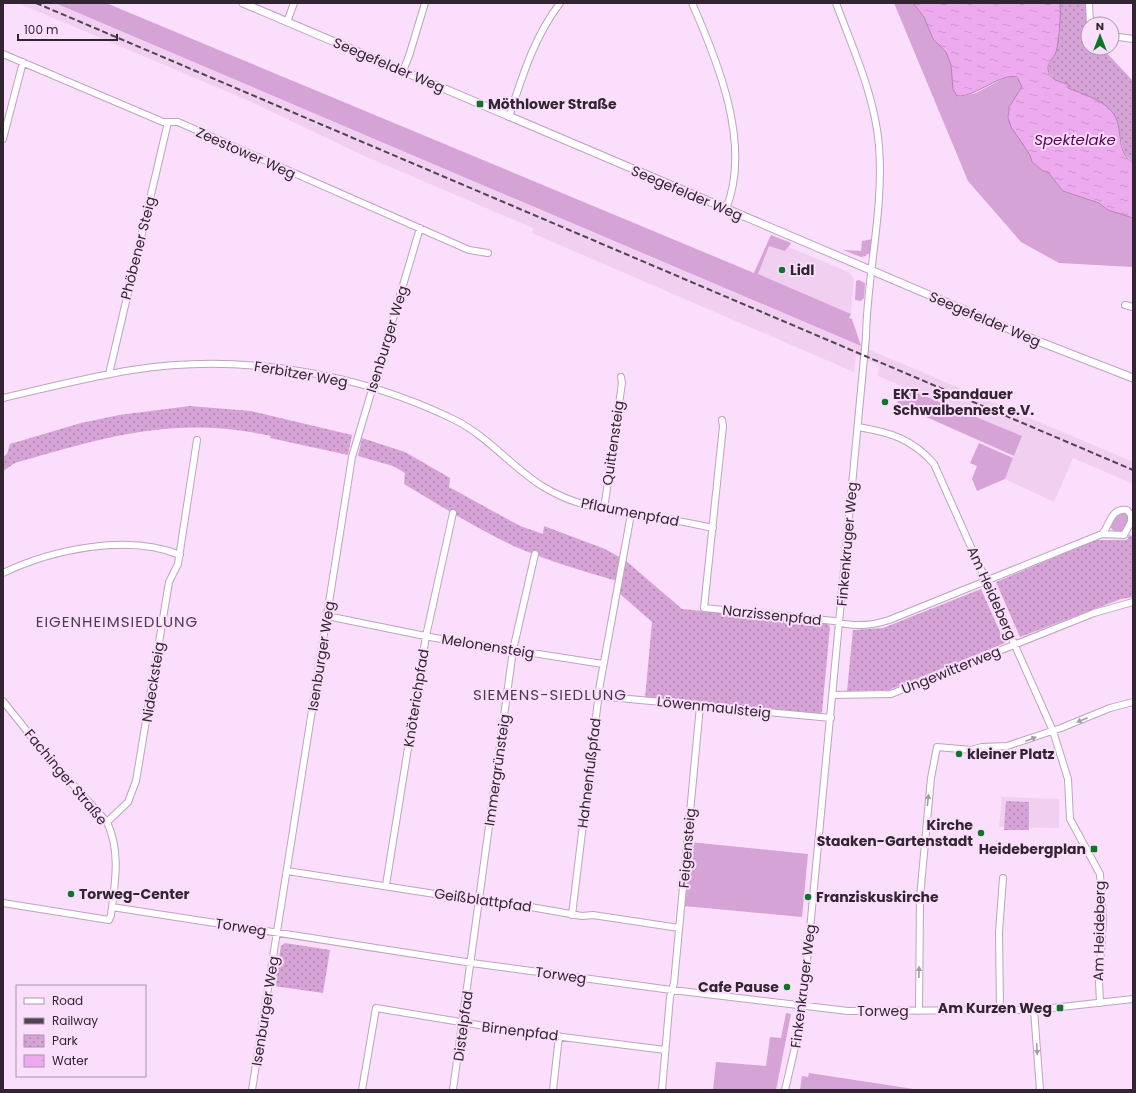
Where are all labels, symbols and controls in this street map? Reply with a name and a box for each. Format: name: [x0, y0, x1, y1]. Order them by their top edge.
scale bar: [18, 16, 117, 42]
north arrow: [1080, 16, 1120, 56]
text: N: [1096, 18, 1104, 34]
text: 100 m: [24, 21, 58, 38]
street label: Seegefelder Weg: [330, 32, 448, 98]
place label: Möthlower Straße: [488, 94, 617, 114]
marker: Möthlower Straße: [475, 99, 485, 109]
street label: Zeestower Weg: [193, 122, 299, 184]
water label: Spektelake: [1034, 129, 1116, 150]
street label: Seegefelder Weg: [628, 160, 746, 226]
street label: Phöbener Steig: [116, 194, 160, 302]
place label: Lidl: [790, 260, 814, 280]
marker: Lidl: [777, 265, 787, 275]
street label: Isenburger Weg: [361, 283, 413, 395]
street label: Seegefelder Weg: [926, 286, 1044, 352]
street label: Ferbitzer Weg: [253, 356, 349, 392]
place label: EKT - Spandauer Schwalbennest e.V.: [893, 384, 1034, 420]
marker: EKT - Spandauer Schwalbennest e.V.: [880, 397, 890, 407]
street label: Quittensteig: [597, 399, 629, 487]
street label: Finkenkruger Weg: [832, 481, 862, 607]
street label: Pflaumenpfad: [579, 493, 681, 531]
street label: Am Heideberg: [962, 543, 1022, 643]
street label: Isenburger Weg: [302, 600, 340, 712]
street label: Narzissenpfad: [721, 600, 823, 630]
district label: EIGENHEIMSIEDLUNG: [36, 611, 198, 632]
street label: Melonensteig: [440, 629, 536, 663]
street label: Nidecksteig: [137, 640, 169, 724]
street label: Ungewitterweg: [898, 641, 1004, 699]
street label: Knöterichpfad: [398, 647, 434, 749]
district label: SIEMENS-SIEDLUNG: [473, 684, 627, 705]
street label: Löwenmaulsteig: [656, 691, 772, 723]
street label: Immergrünsteig: [479, 713, 515, 827]
street label: Hahnenfußpfad: [572, 717, 606, 829]
one-way arrow: [1076, 717, 1087, 723]
street label: Fachinger Straße: [20, 725, 112, 830]
one-way arrow: [1026, 735, 1038, 741]
place label: kleiner Platz: [967, 744, 1055, 764]
marker: kleiner Platz: [954, 749, 964, 759]
one-way arrow: [925, 794, 932, 806]
street label: Feigensteig: [674, 807, 700, 889]
place label: Kirche Staaken-Gartenstadt: [817, 815, 973, 851]
marker: Kirche Staaken-Gartenstadt: [976, 828, 986, 838]
place label: Heidebergplan: [979, 839, 1086, 859]
marker: Heidebergplan: [1089, 844, 1099, 854]
street label: Am Heideberg: [1088, 881, 1110, 981]
street label: Geißblattpfad: [433, 883, 533, 917]
place label: Torweg-Center: [79, 884, 190, 904]
place label: Franziskuskirche: [816, 887, 939, 907]
marker: Torweg-Center: [66, 889, 76, 899]
marker: Franziskuskirche: [803, 892, 813, 902]
street label: Torweg: [214, 913, 268, 941]
street label: Finkenkruger Weg: [785, 923, 821, 1049]
street label: Isenburger Weg: [246, 955, 284, 1067]
street label: Torweg: [534, 962, 588, 988]
one-way arrow: [916, 965, 922, 978]
place label: Cafe Pause: [698, 977, 779, 997]
marker: Cafe Pause: [782, 982, 792, 992]
legend: [16, 985, 146, 1077]
street label: Distelpfad: [448, 990, 478, 1062]
text: Road: [52, 992, 83, 1009]
place label: Am Kurzen Weg: [938, 998, 1052, 1018]
street label: Torweg: [857, 1001, 909, 1021]
marker: Am Kurzen Weg: [1055, 1003, 1065, 1013]
text: Railway: [52, 1012, 98, 1029]
street label: Birnenpfad: [481, 1016, 559, 1046]
text: Park: [52, 1032, 79, 1049]
one-way arrow: [1033, 1043, 1040, 1055]
text: Water: [52, 1052, 89, 1069]

